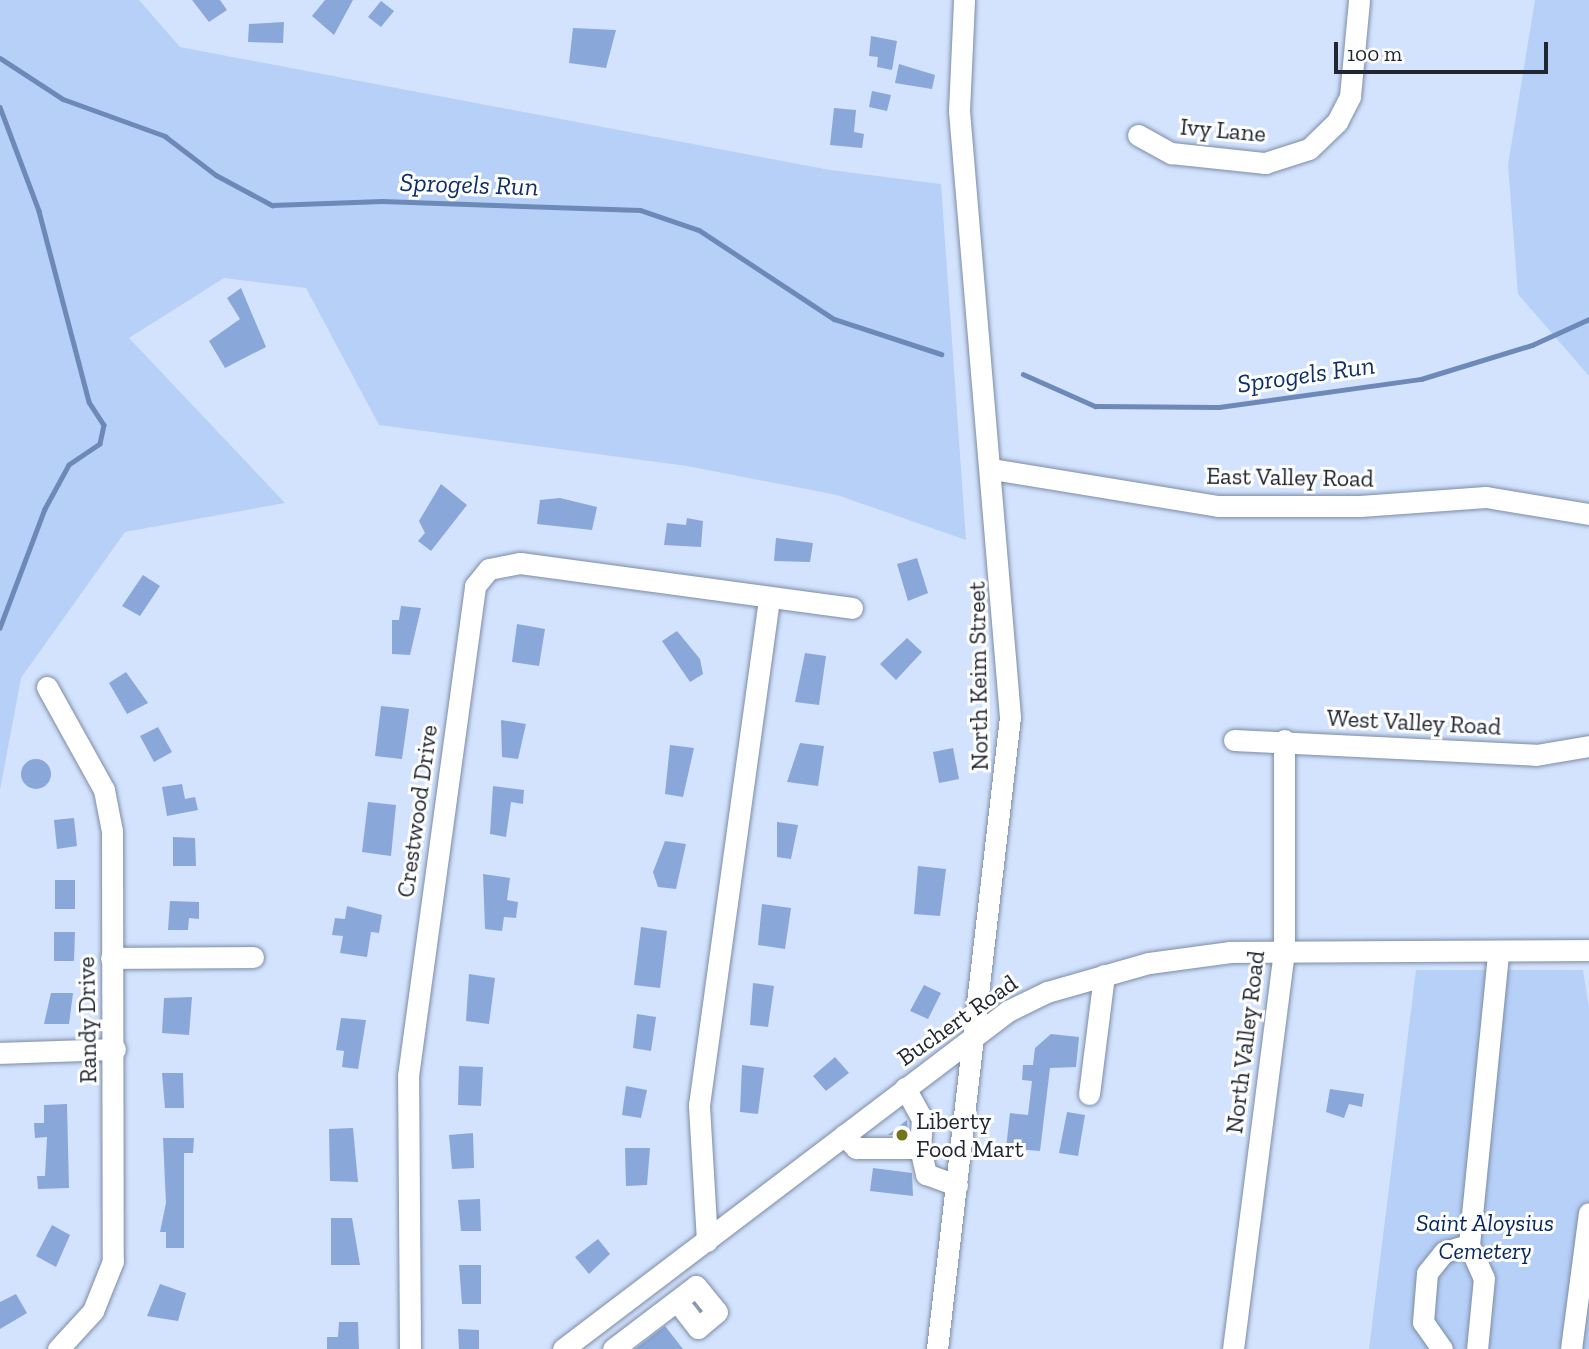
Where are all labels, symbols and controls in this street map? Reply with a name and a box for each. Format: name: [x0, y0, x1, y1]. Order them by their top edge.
scale bar: [1337, 28, 1550, 72]
text: 100 m: [1347, 41, 1402, 66]
street label: Ivy Lane: [1179, 112, 1267, 148]
water label: Sprogels Run: [399, 167, 539, 203]
water label: Sprogels Run: [1235, 350, 1377, 400]
street label: East Valley Road: [1205, 461, 1375, 493]
street label: North Keim Street: [962, 581, 994, 771]
street label: West Valley Road: [1325, 703, 1503, 741]
street label: Crestwood Drive: [391, 723, 443, 899]
street label: North Valley Road: [1219, 948, 1271, 1136]
street label: Randy Drive: [71, 956, 103, 1084]
street label: Buchert Road: [891, 968, 1023, 1072]
place label: Liberty Food Mart: [916, 1107, 1024, 1163]
marker: Liberty Food Mart: [894, 1127, 910, 1143]
park label: Saint Aloysius Cemetery: [1416, 1209, 1554, 1265]

